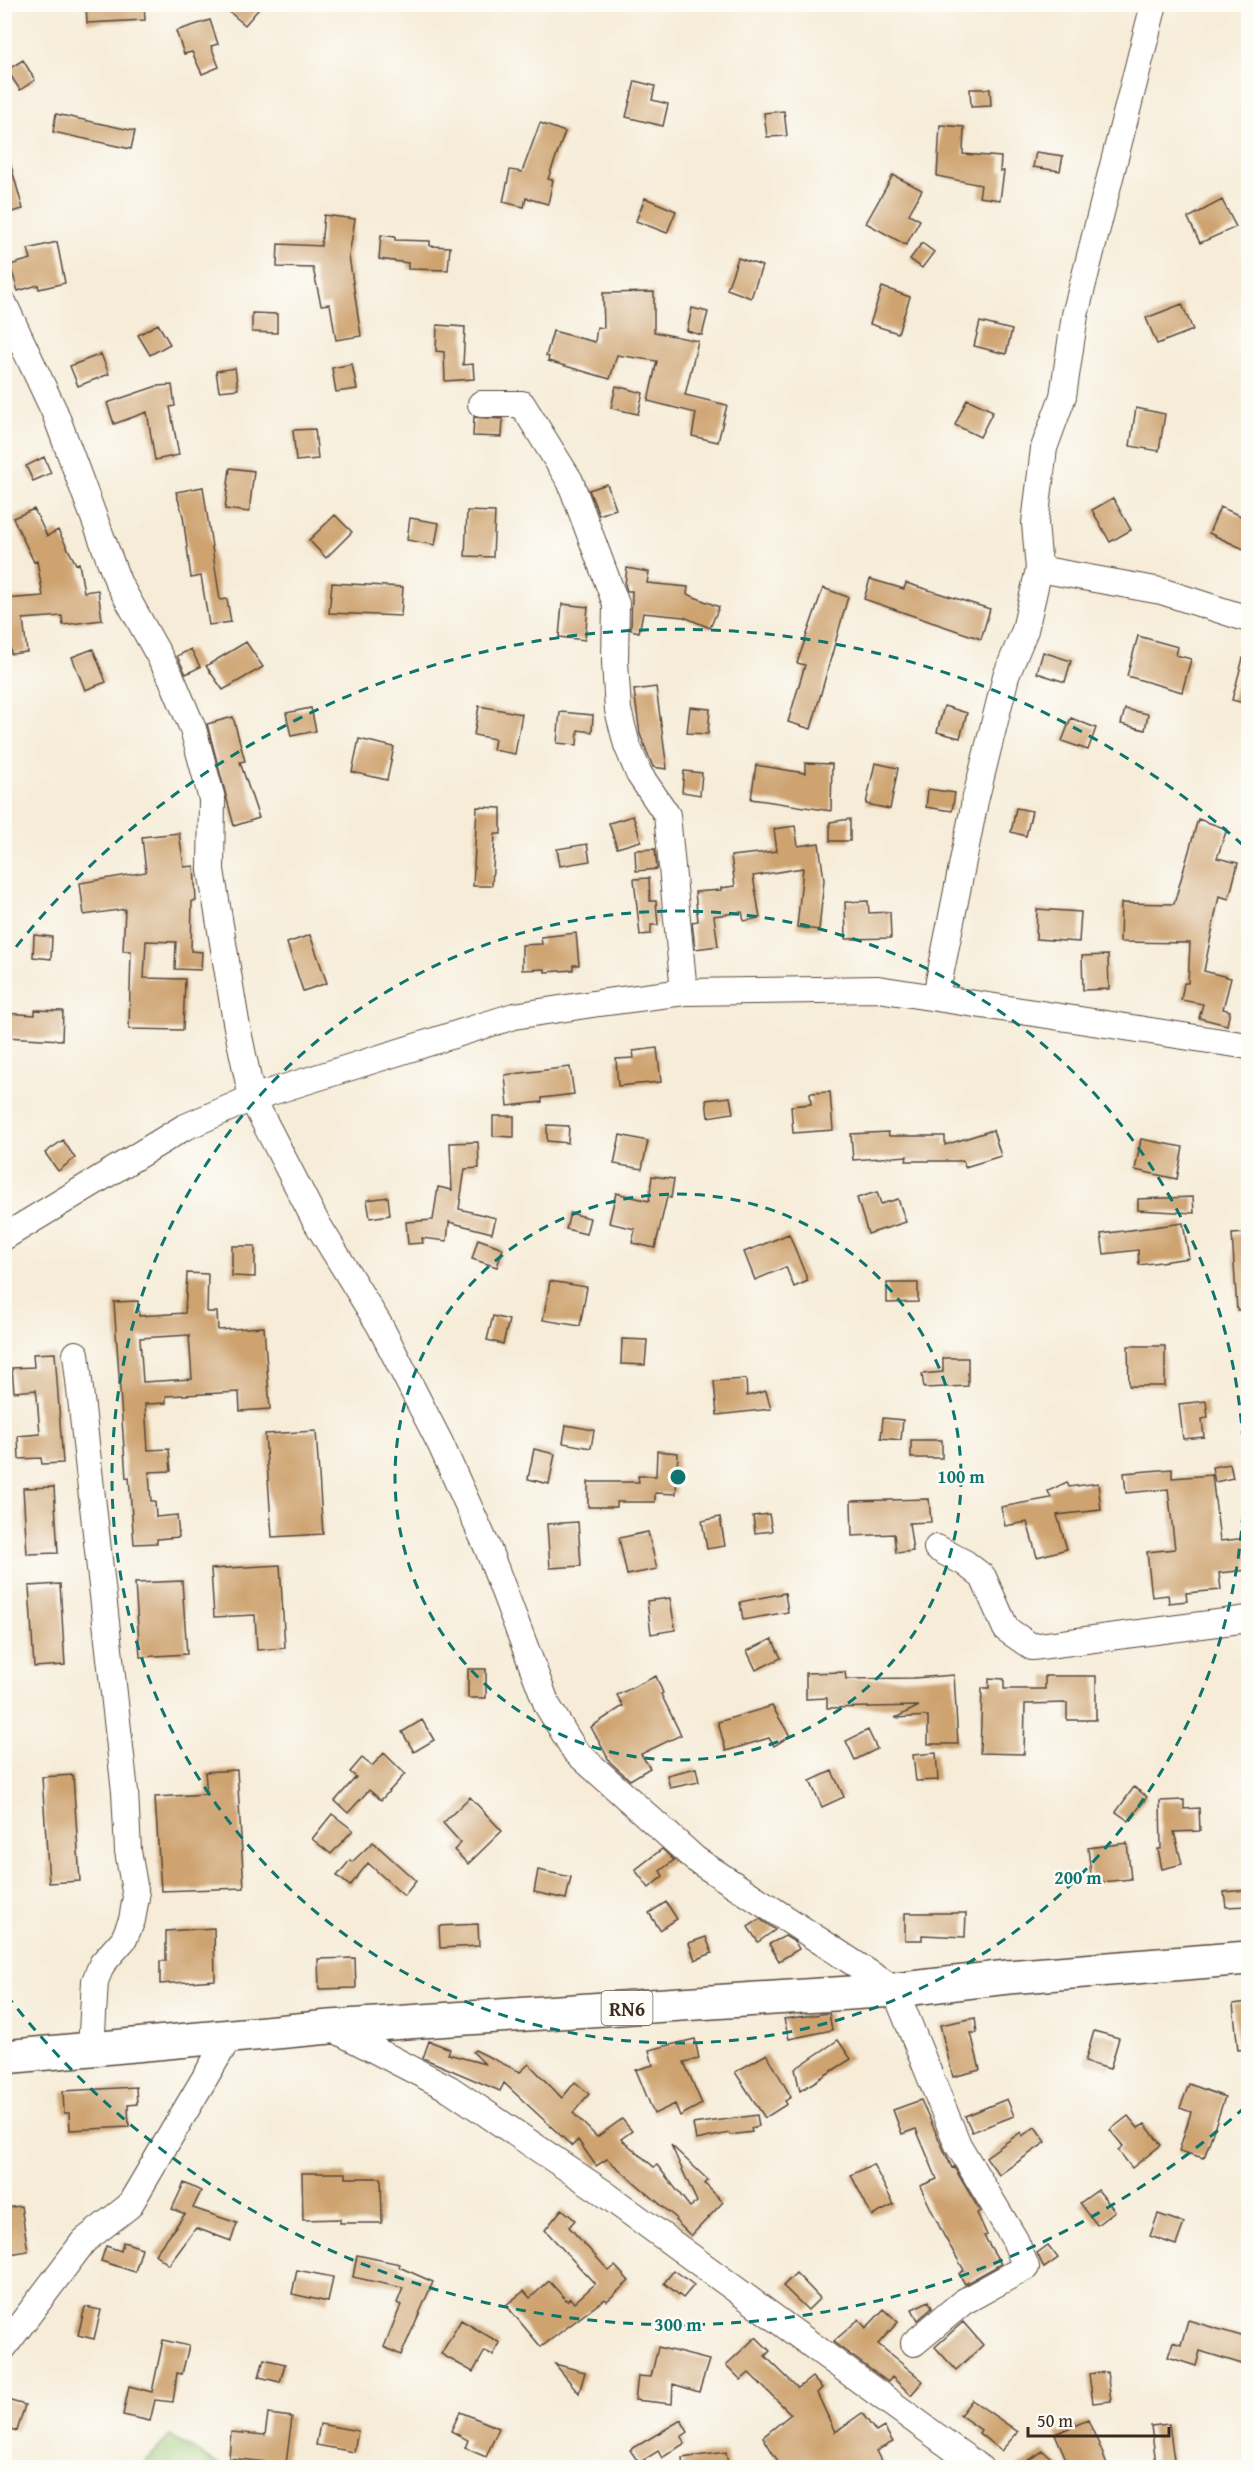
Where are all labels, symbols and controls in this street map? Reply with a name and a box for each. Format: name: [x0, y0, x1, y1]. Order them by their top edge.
text: 100 m: [937, 1463, 985, 1490]
centre of rings: [668, 1467, 688, 1487]
text: 200 m: [1054, 1864, 1102, 1891]
road number: RN6: [602, 1991, 652, 2025]
text: 300 m: [654, 2311, 702, 2338]
scale bar: [1028, 2400, 1169, 2438]
text: 50 m: [1037, 2407, 1073, 2434]

